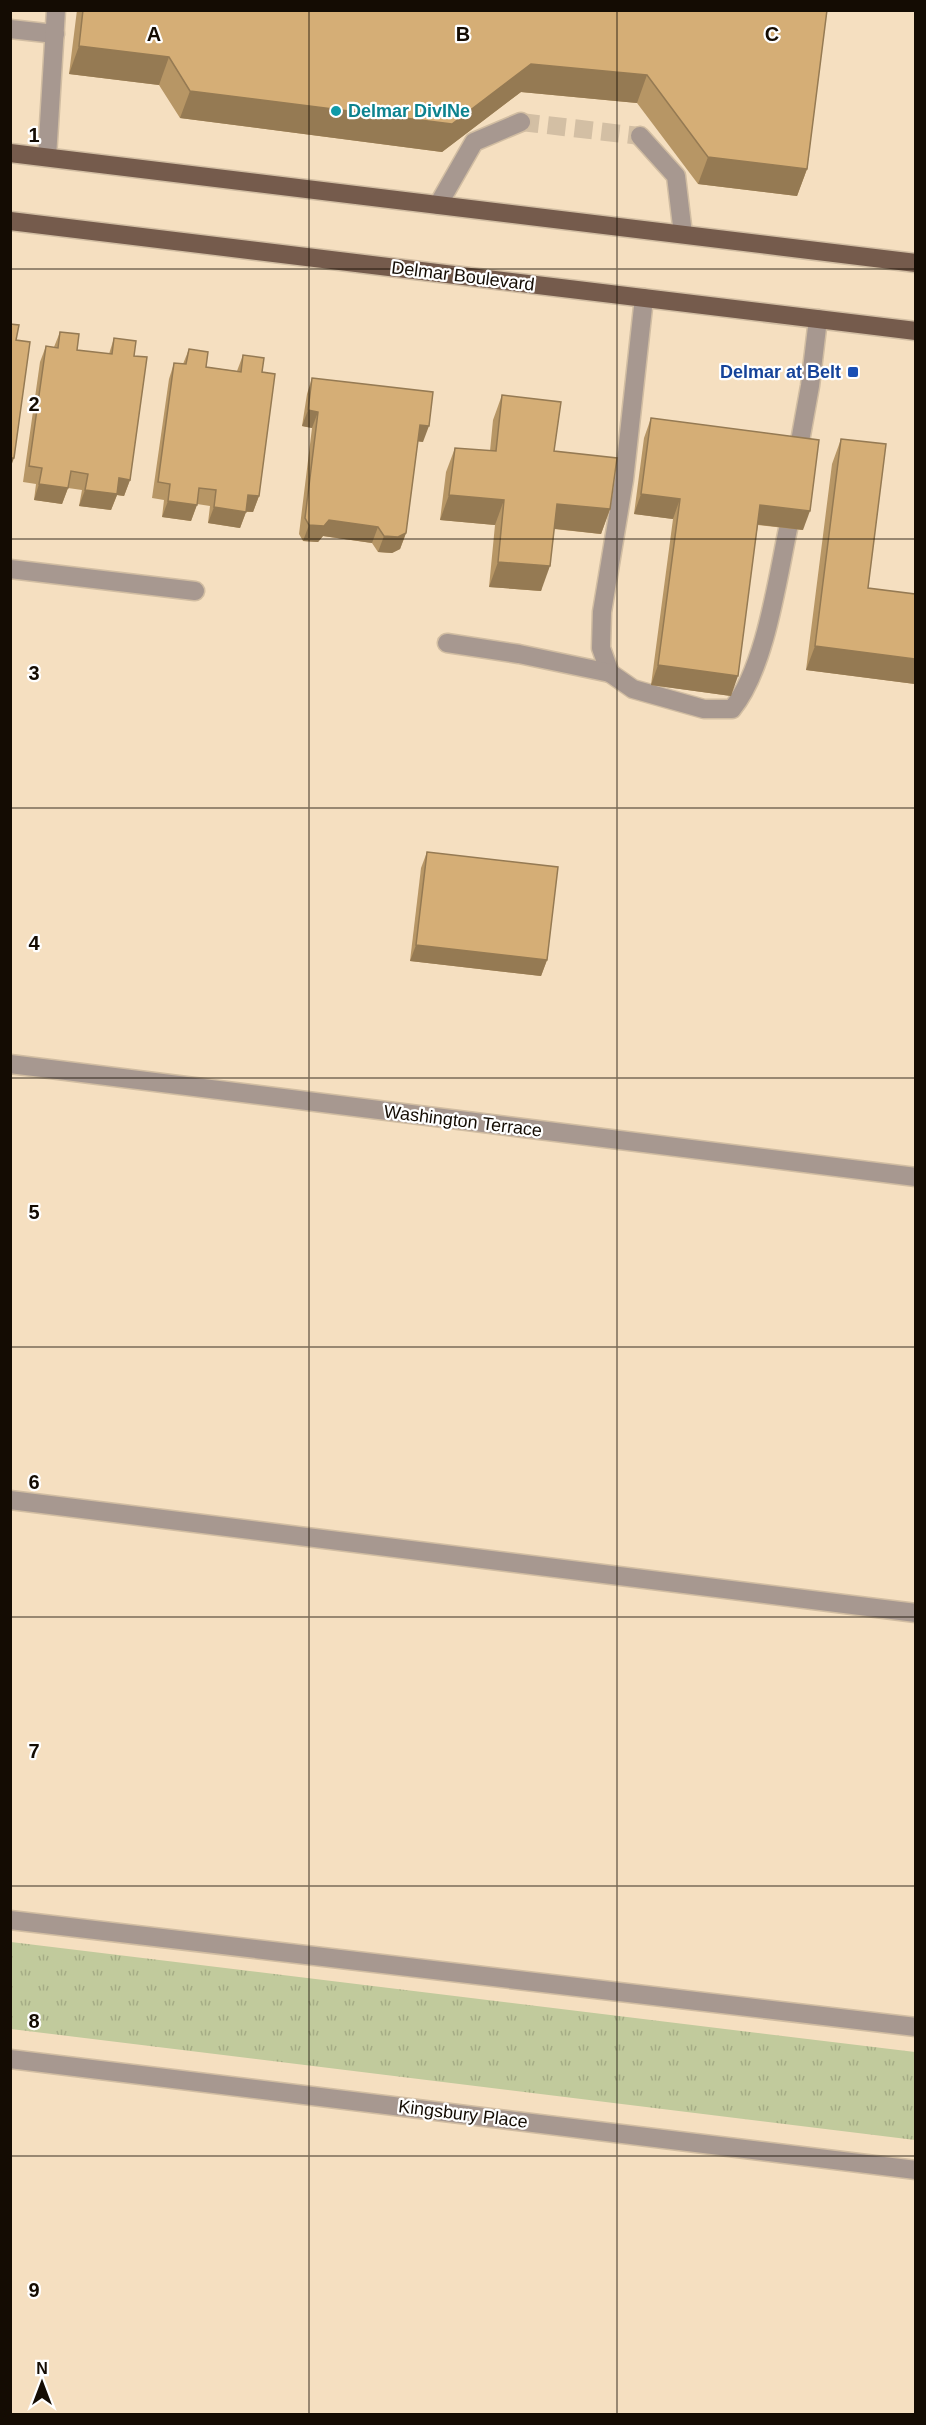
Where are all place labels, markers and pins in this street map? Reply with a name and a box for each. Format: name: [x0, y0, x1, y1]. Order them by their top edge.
place label: Delmar DivINe: [348, 101, 470, 121]
marker: Delmar DivINe: [329, 104, 343, 118]
place label: Delmar at Belt: [720, 362, 841, 382]
marker: Delmar at Belt: [846, 365, 860, 379]

